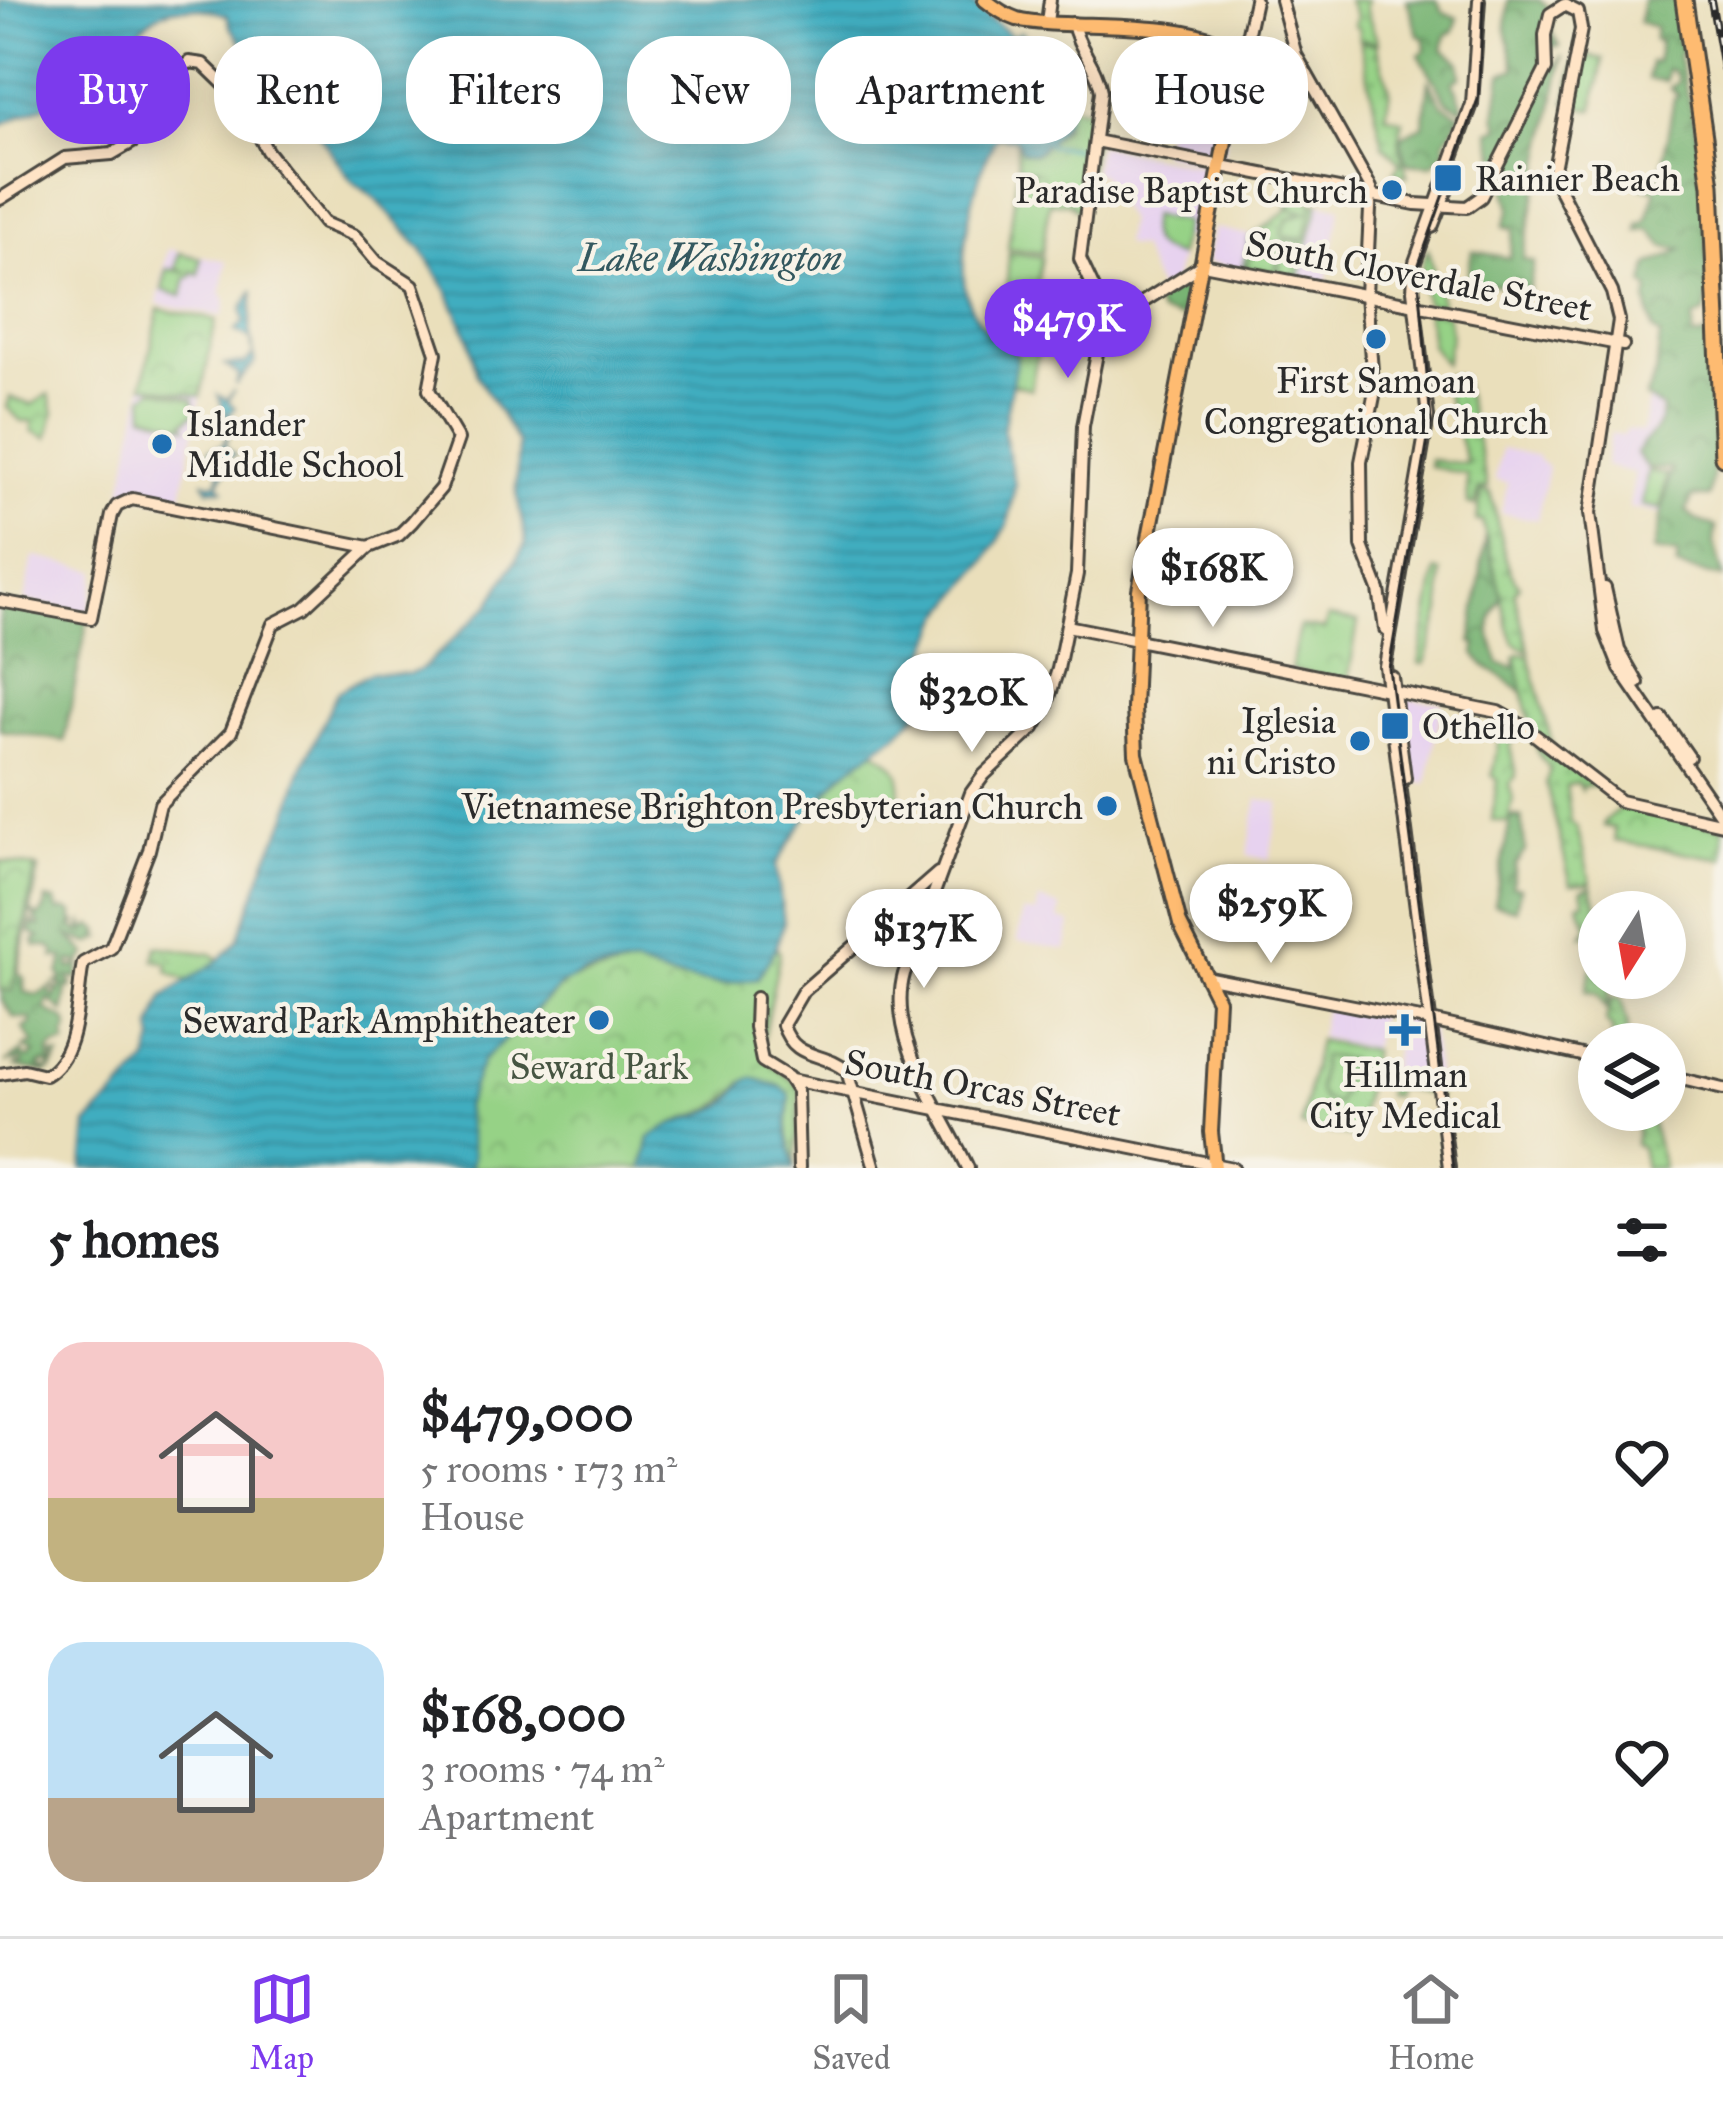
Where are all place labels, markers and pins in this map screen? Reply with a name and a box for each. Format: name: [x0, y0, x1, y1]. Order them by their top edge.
place label: Rainier Beach: [1475, 157, 1680, 201]
marker: Rainier Beach: [1432, 162, 1464, 194]
place label: Paradise Baptist Church: [1015, 169, 1368, 213]
marker: Paradise Baptist Church: [1379, 177, 1405, 203]
pin: $479K: [984, 279, 1152, 381]
marker: First Samoan Congregational Church: [1363, 326, 1389, 352]
place label: First Samoan Congregational Church: [1204, 359, 1548, 444]
place label: Islander Middle School: [186, 402, 404, 487]
marker: Islander Middle School: [149, 431, 175, 457]
pin: $168K: [1129, 528, 1297, 630]
pin: $320K: [888, 653, 1056, 755]
place label: Iglesia ni Cristo: [1207, 699, 1337, 784]
place label: Othello: [1422, 705, 1535, 749]
marker: Othello: [1379, 710, 1411, 742]
marker: Iglesia ni Cristo: [1347, 728, 1373, 754]
place label: Vietnamese Brighton Presbyterian Church: [460, 785, 1083, 829]
marker: Vietnamese Brighton Presbyterian Church: [1094, 793, 1120, 819]
pin: $259K: [1187, 864, 1355, 966]
pin: $137K: [840, 889, 1008, 991]
place label: Seward Park Amphitheater: [183, 999, 575, 1043]
marker: Seward Park Amphitheater: [586, 1007, 612, 1033]
marker: Hillman City Medical: [1389, 1014, 1421, 1046]
place label: Hillman City Medical: [1309, 1053, 1501, 1138]

